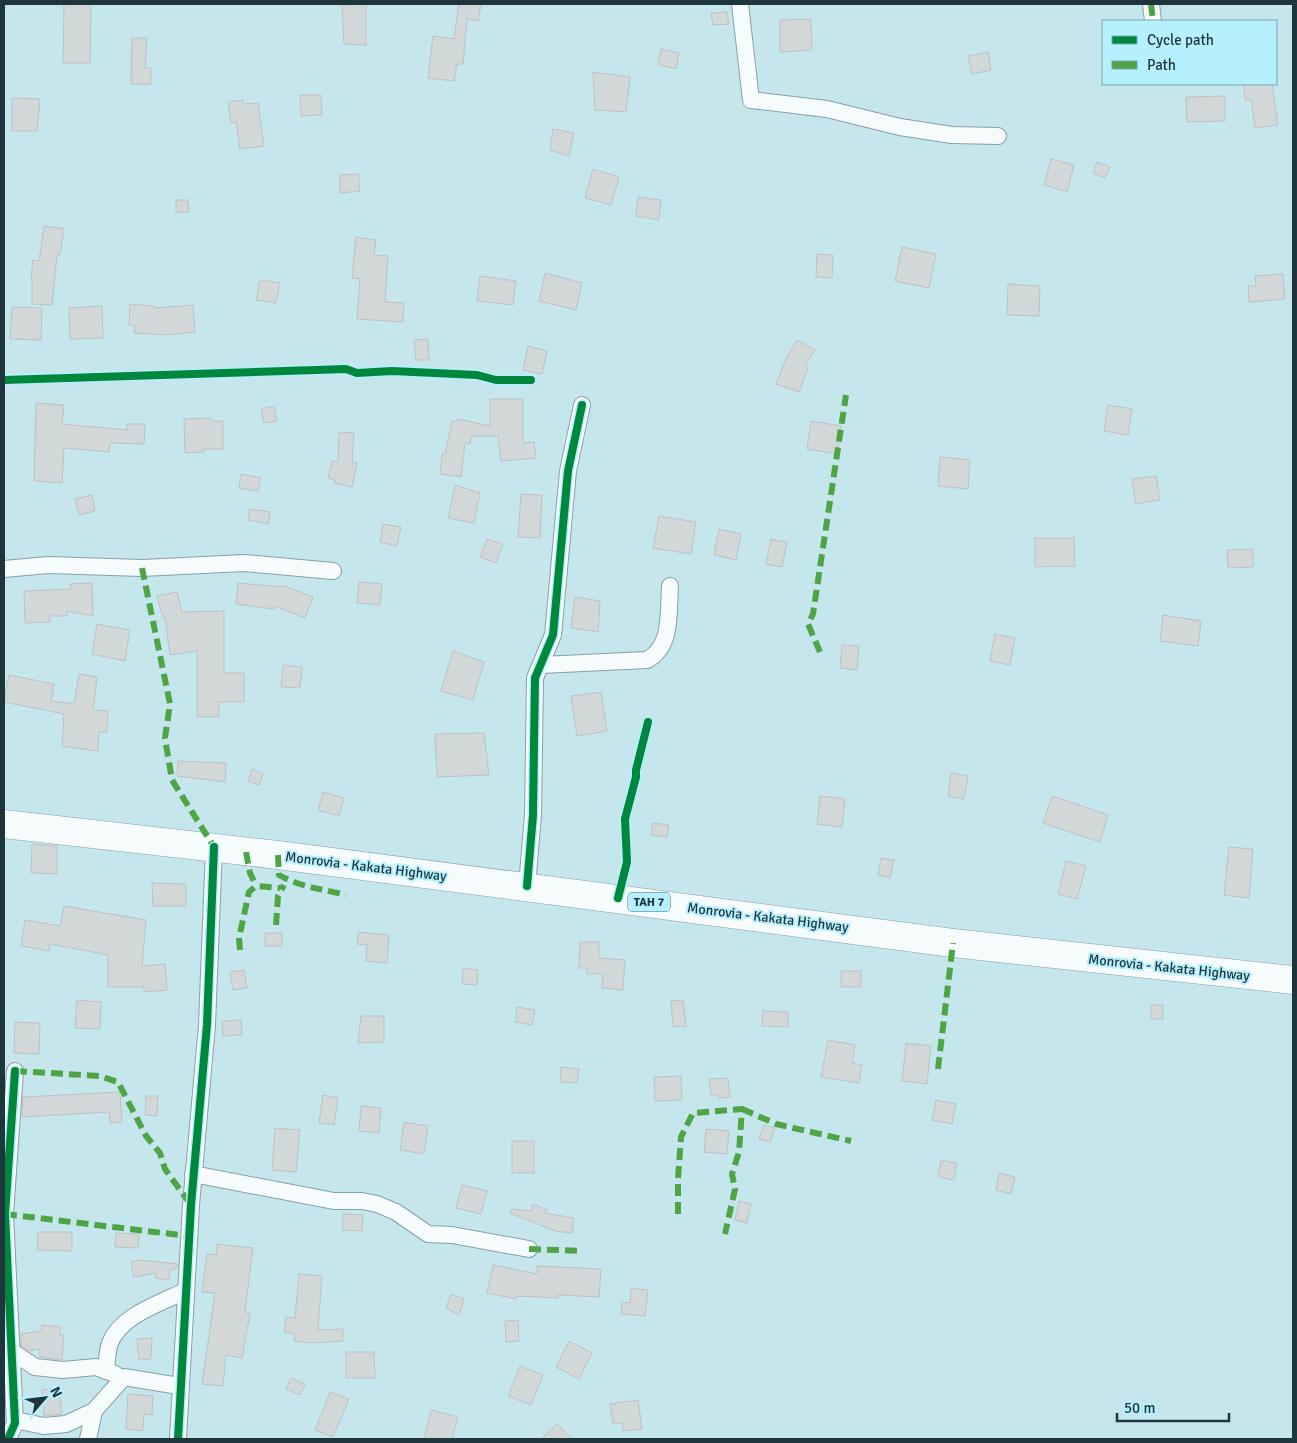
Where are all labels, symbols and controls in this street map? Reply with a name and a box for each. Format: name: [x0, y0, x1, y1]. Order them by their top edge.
legend: [1102, 20, 1277, 85]
text: Cycle path: [1147, 31, 1214, 49]
text: Path: [1147, 56, 1176, 74]
street label: Monrovia - Kakata Highway: [284, 848, 448, 885]
road number: TAH 7: [628, 892, 670, 912]
street label: Monrovia - Kakata Highway: [686, 899, 850, 936]
street label: Monrovia - Kakata Highway: [1087, 951, 1251, 984]
north arrow: [20, 1373, 70, 1423]
text: N: [46, 1384, 66, 1400]
scale bar: [1117, 1390, 1230, 1422]
text: 50 m: [1124, 1399, 1155, 1417]

